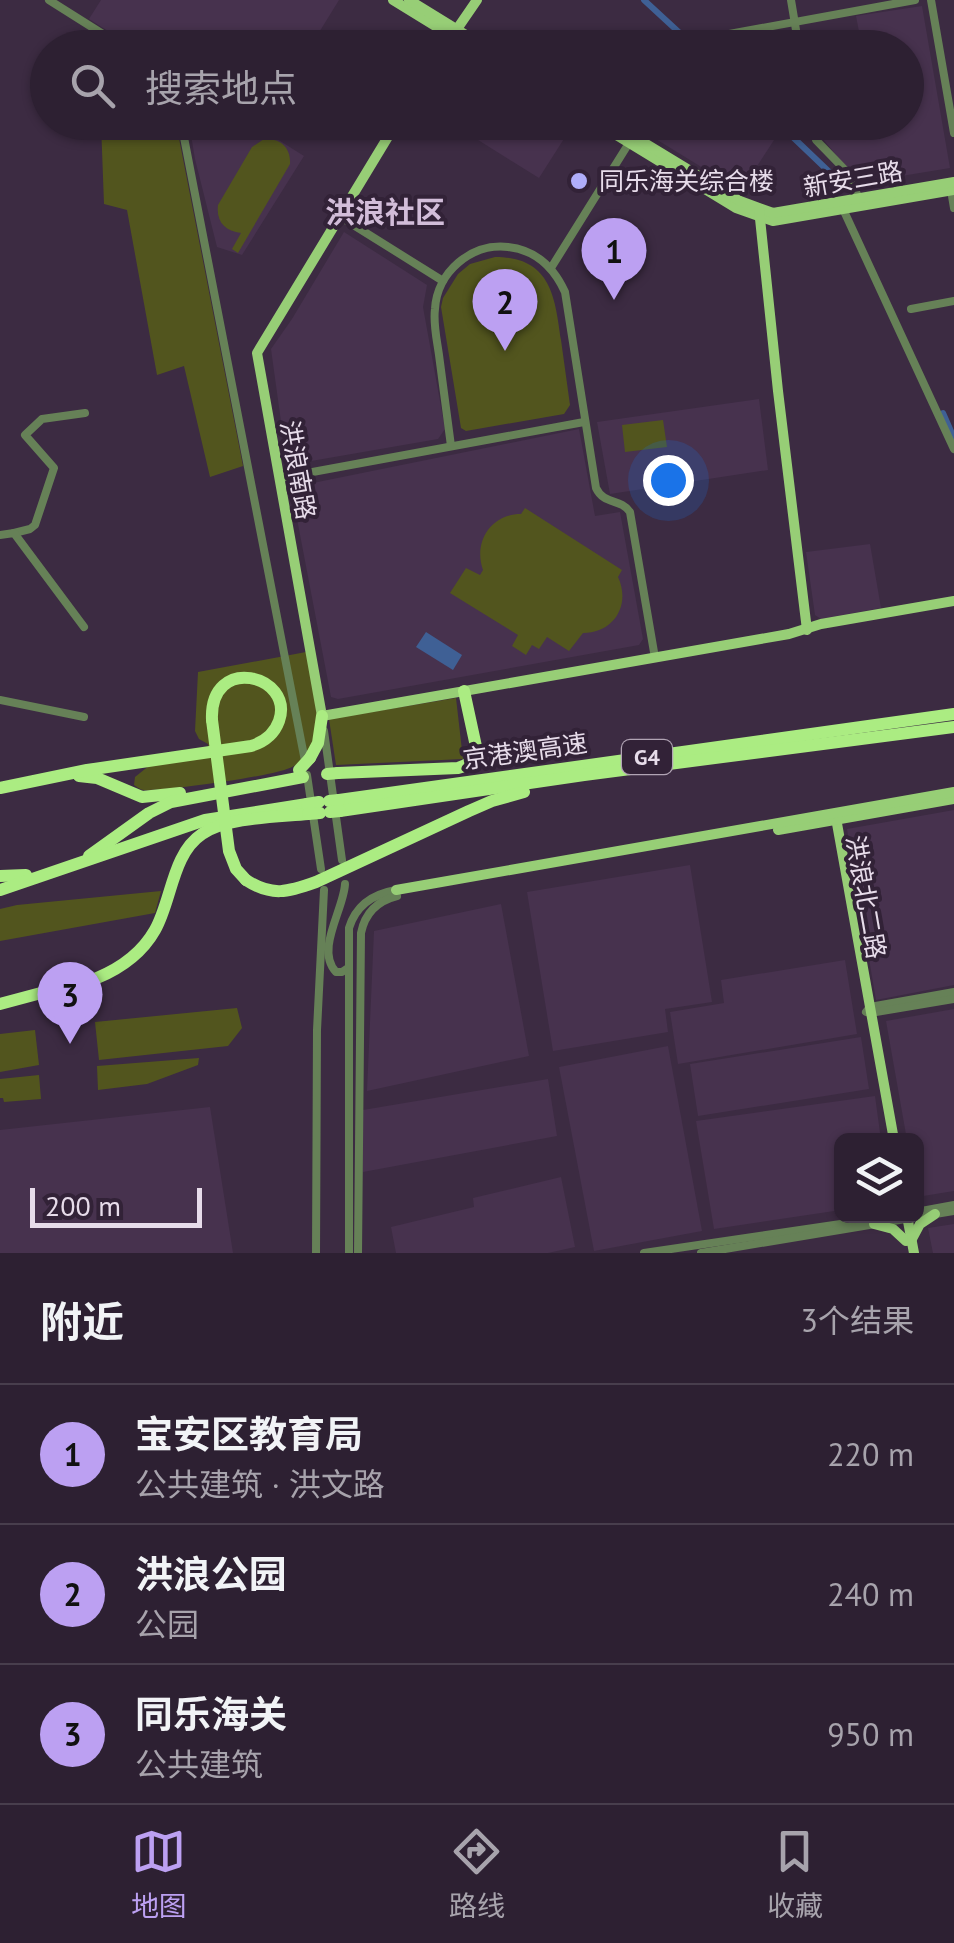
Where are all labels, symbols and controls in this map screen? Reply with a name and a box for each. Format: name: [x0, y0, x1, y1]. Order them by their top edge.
search box: [30, 30, 924, 140]
icon: search: [65, 58, 120, 113]
text: 搜索地点: [145, 63, 297, 112]
street label: 新安三路: [801, 155, 905, 203]
place label: 同乐海关综合楼: [599, 165, 774, 197]
marker: 同乐海关综合楼: [568, 170, 590, 192]
district label: 洪浪社区: [325, 192, 445, 231]
pin: 1: [582, 218, 646, 300]
pin: 2: [472, 268, 538, 351]
street label: 洪浪南路: [274, 418, 322, 522]
your location: [643, 455, 694, 506]
street label: 京港澳高速: [461, 726, 589, 776]
road number: G4: [622, 740, 672, 774]
street label: 洪浪北二路: [839, 833, 893, 961]
pin: 3: [38, 962, 102, 1044]
map controls: [834, 1133, 924, 1223]
button: layers: [834, 1133, 924, 1223]
scale bar: [30, 1183, 202, 1228]
text: 200 m: [45, 1187, 121, 1224]
text: 附近: [40, 1294, 124, 1349]
text: 3个结果: [801, 1299, 914, 1341]
text: 宝安区教育局: [135, 1409, 363, 1458]
text: 1: [63, 1433, 82, 1475]
text: 220 m: [827, 1433, 914, 1475]
text: 公共建筑 · 洪文路: [135, 1463, 385, 1505]
text: 洪浪公园: [135, 1549, 287, 1598]
text: 2: [63, 1573, 82, 1615]
text: 240 m: [827, 1573, 914, 1615]
text: 公园: [135, 1603, 199, 1645]
text: 同乐海关: [135, 1689, 287, 1738]
text: 3: [63, 1713, 82, 1755]
text: 950 m: [827, 1713, 914, 1755]
text: 公共建筑: [135, 1743, 263, 1785]
tab: 地图: [131, 1824, 187, 1924]
tab: 路线: [449, 1824, 505, 1924]
tab: 收藏: [767, 1824, 823, 1924]

